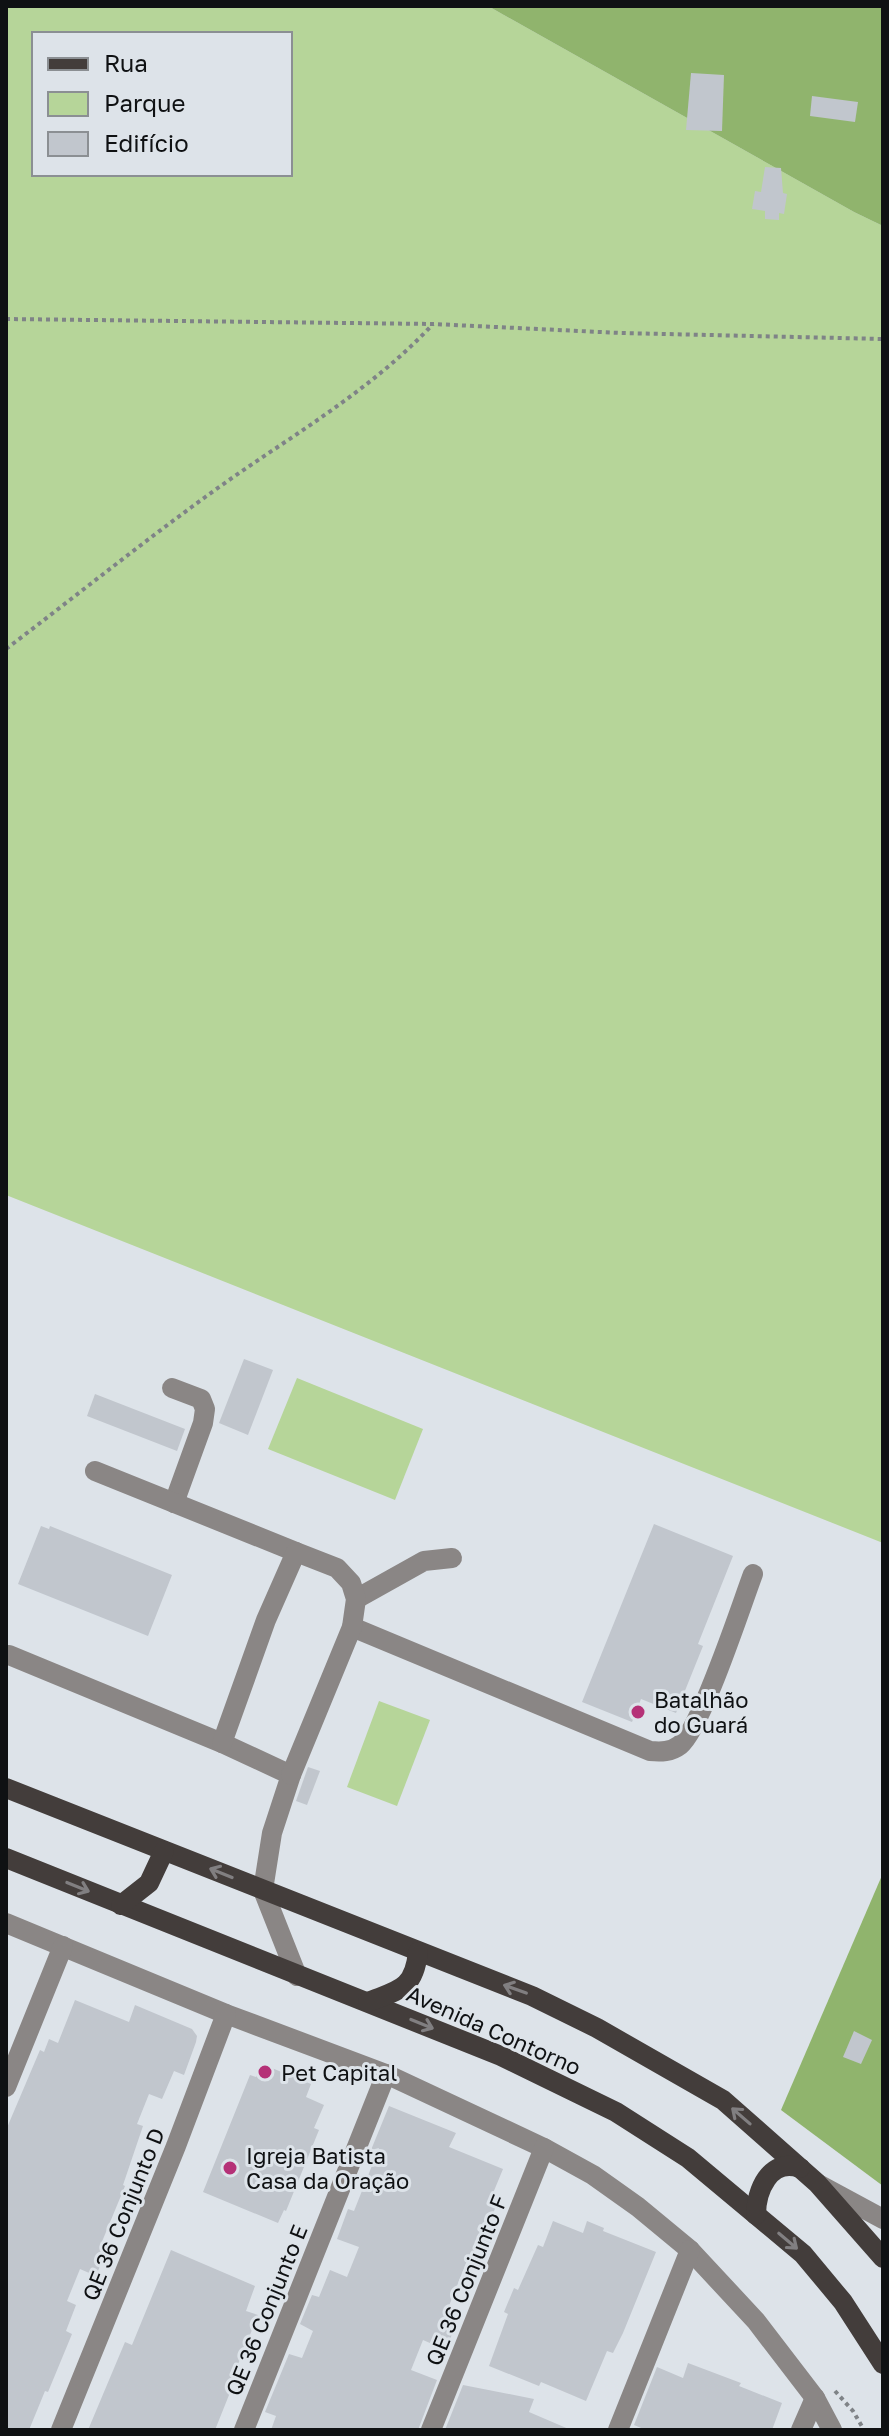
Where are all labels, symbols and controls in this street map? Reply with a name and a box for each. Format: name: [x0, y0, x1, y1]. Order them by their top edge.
legend: [32, 32, 292, 176]
text: Rua: [104, 48, 148, 77]
text: Parque: [104, 88, 185, 117]
text: Edifício: [104, 128, 189, 157]
place label: Batalhão do Guará: [654, 1686, 748, 1738]
marker: Batalhão do Guará: [629, 1703, 647, 1721]
one-way arrow: [209, 1865, 234, 1879]
one-way arrow: [65, 1881, 90, 1896]
street label: Avenida Contorno: [403, 1979, 585, 2081]
one-way arrow: [503, 1981, 528, 1996]
one-way arrow: [409, 2018, 434, 2032]
place label: Pet Capital: [281, 2059, 397, 2086]
marker: Pet Capital: [256, 2063, 274, 2081]
one-way arrow: [731, 2108, 751, 2126]
street label: QE 36 Conjunto D: [76, 2124, 170, 2304]
place label: Igreja Batista Casa da Oração: [246, 2142, 409, 2194]
marker: Igreja Batista Casa da Oração: [221, 2159, 239, 2177]
street label: QE 36 Conjunto F: [419, 2191, 513, 2369]
street label: QE 36 Conjunto E: [219, 2221, 313, 2399]
one-way arrow: [777, 2232, 797, 2250]

